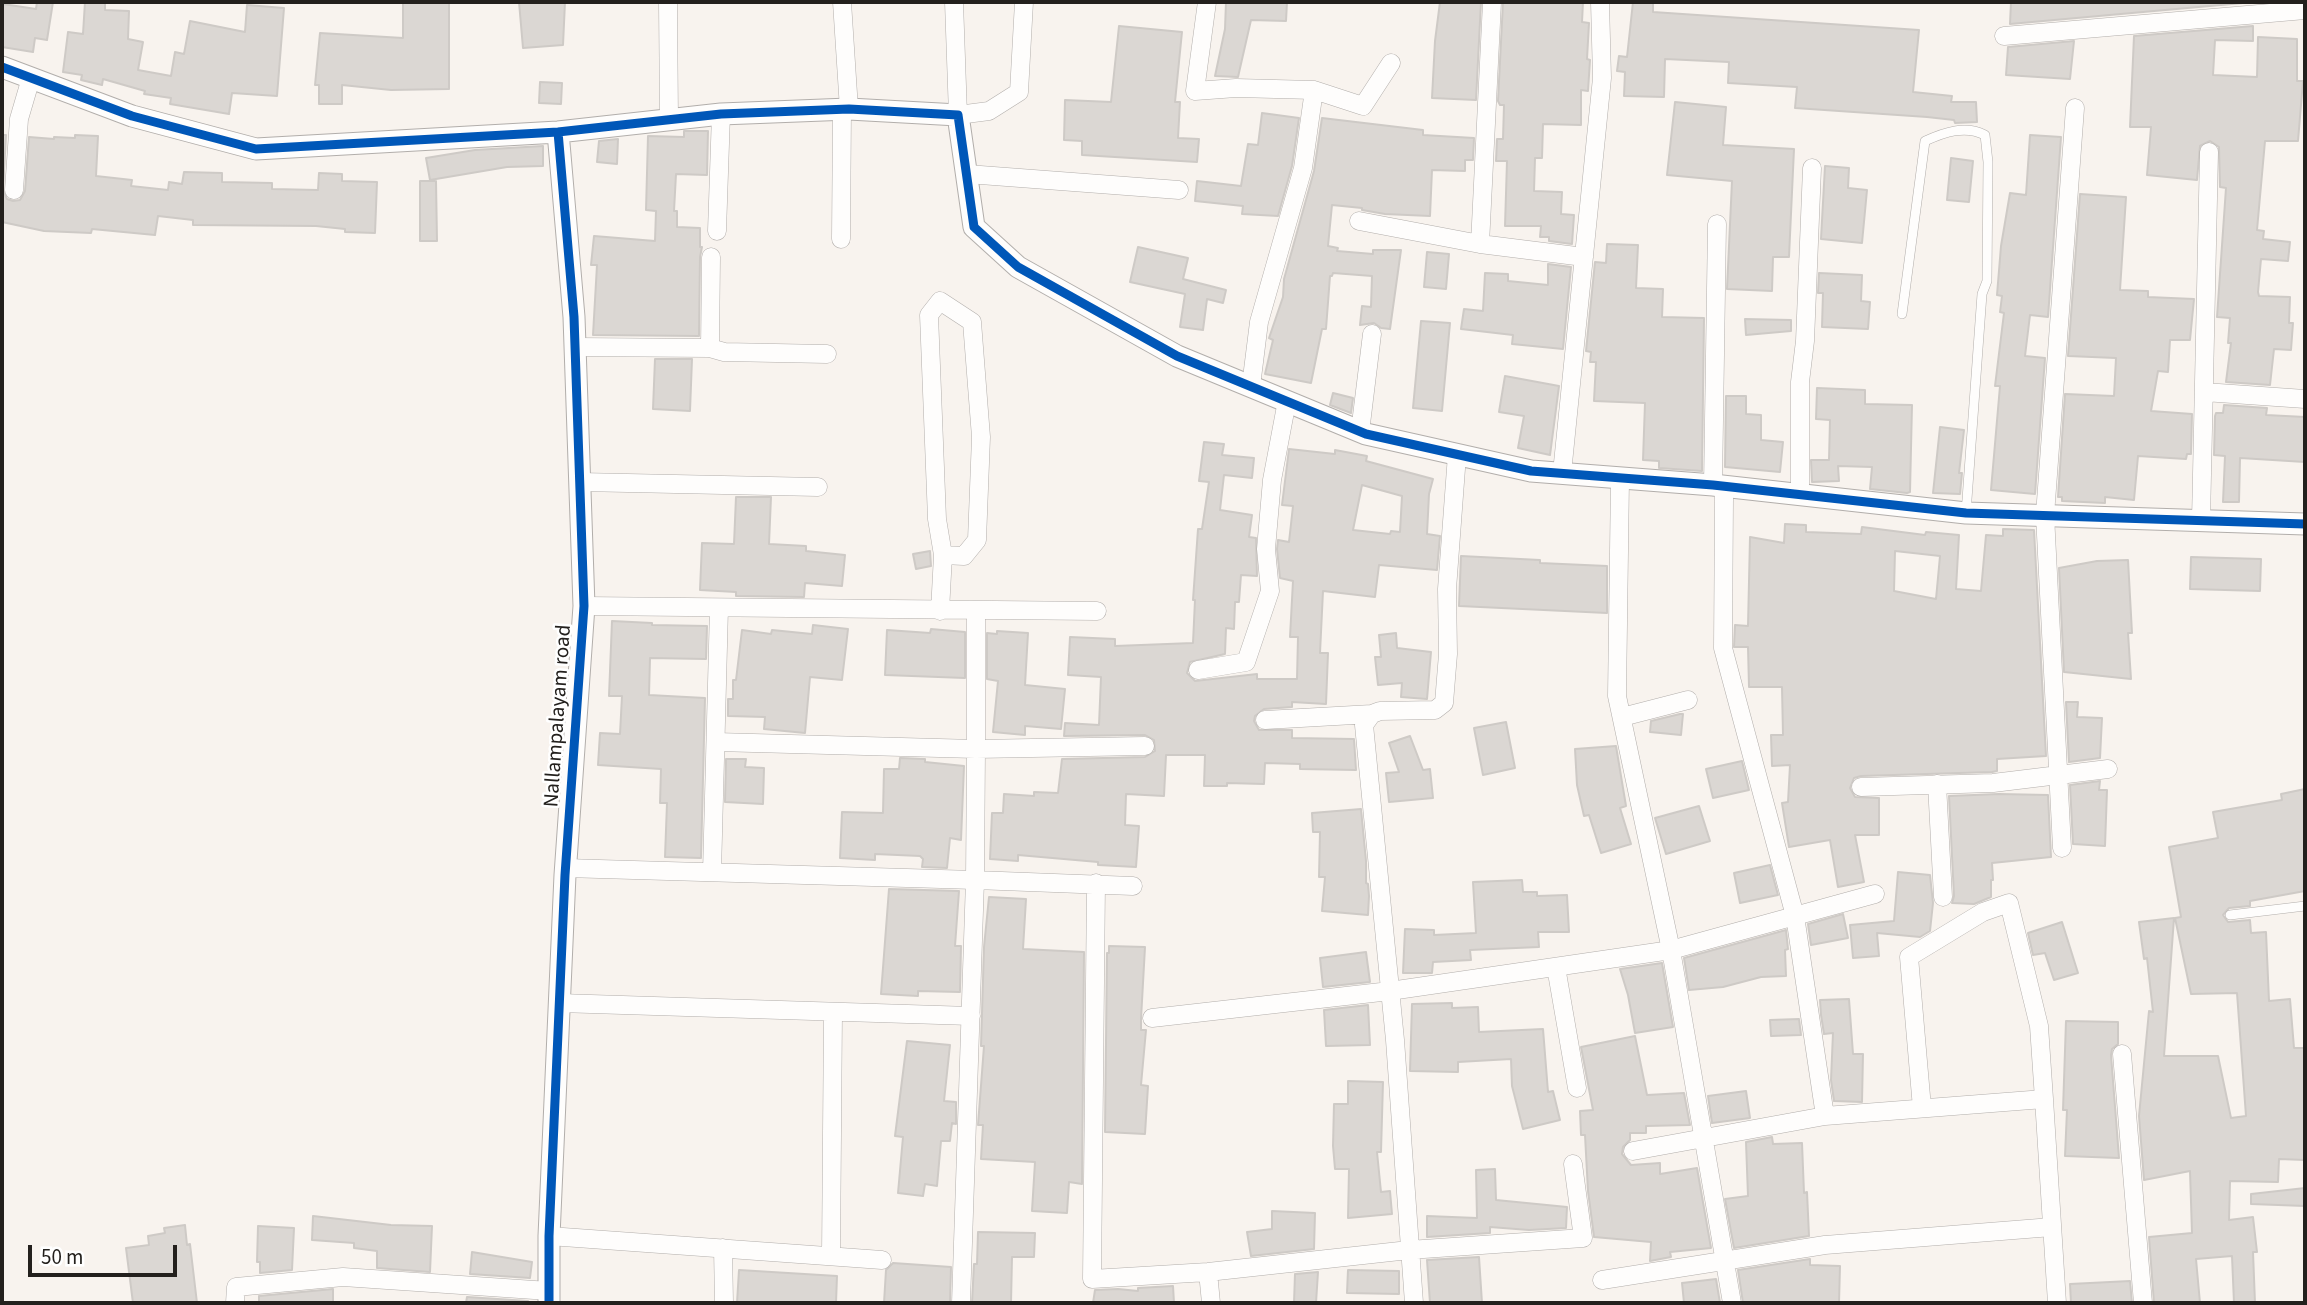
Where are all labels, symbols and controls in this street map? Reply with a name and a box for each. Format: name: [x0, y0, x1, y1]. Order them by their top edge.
street label: Nallampalayam road: [540, 624, 578, 808]
scale bar: [32, 1232, 180, 1276]
text: 50 m: [41, 1242, 83, 1272]

